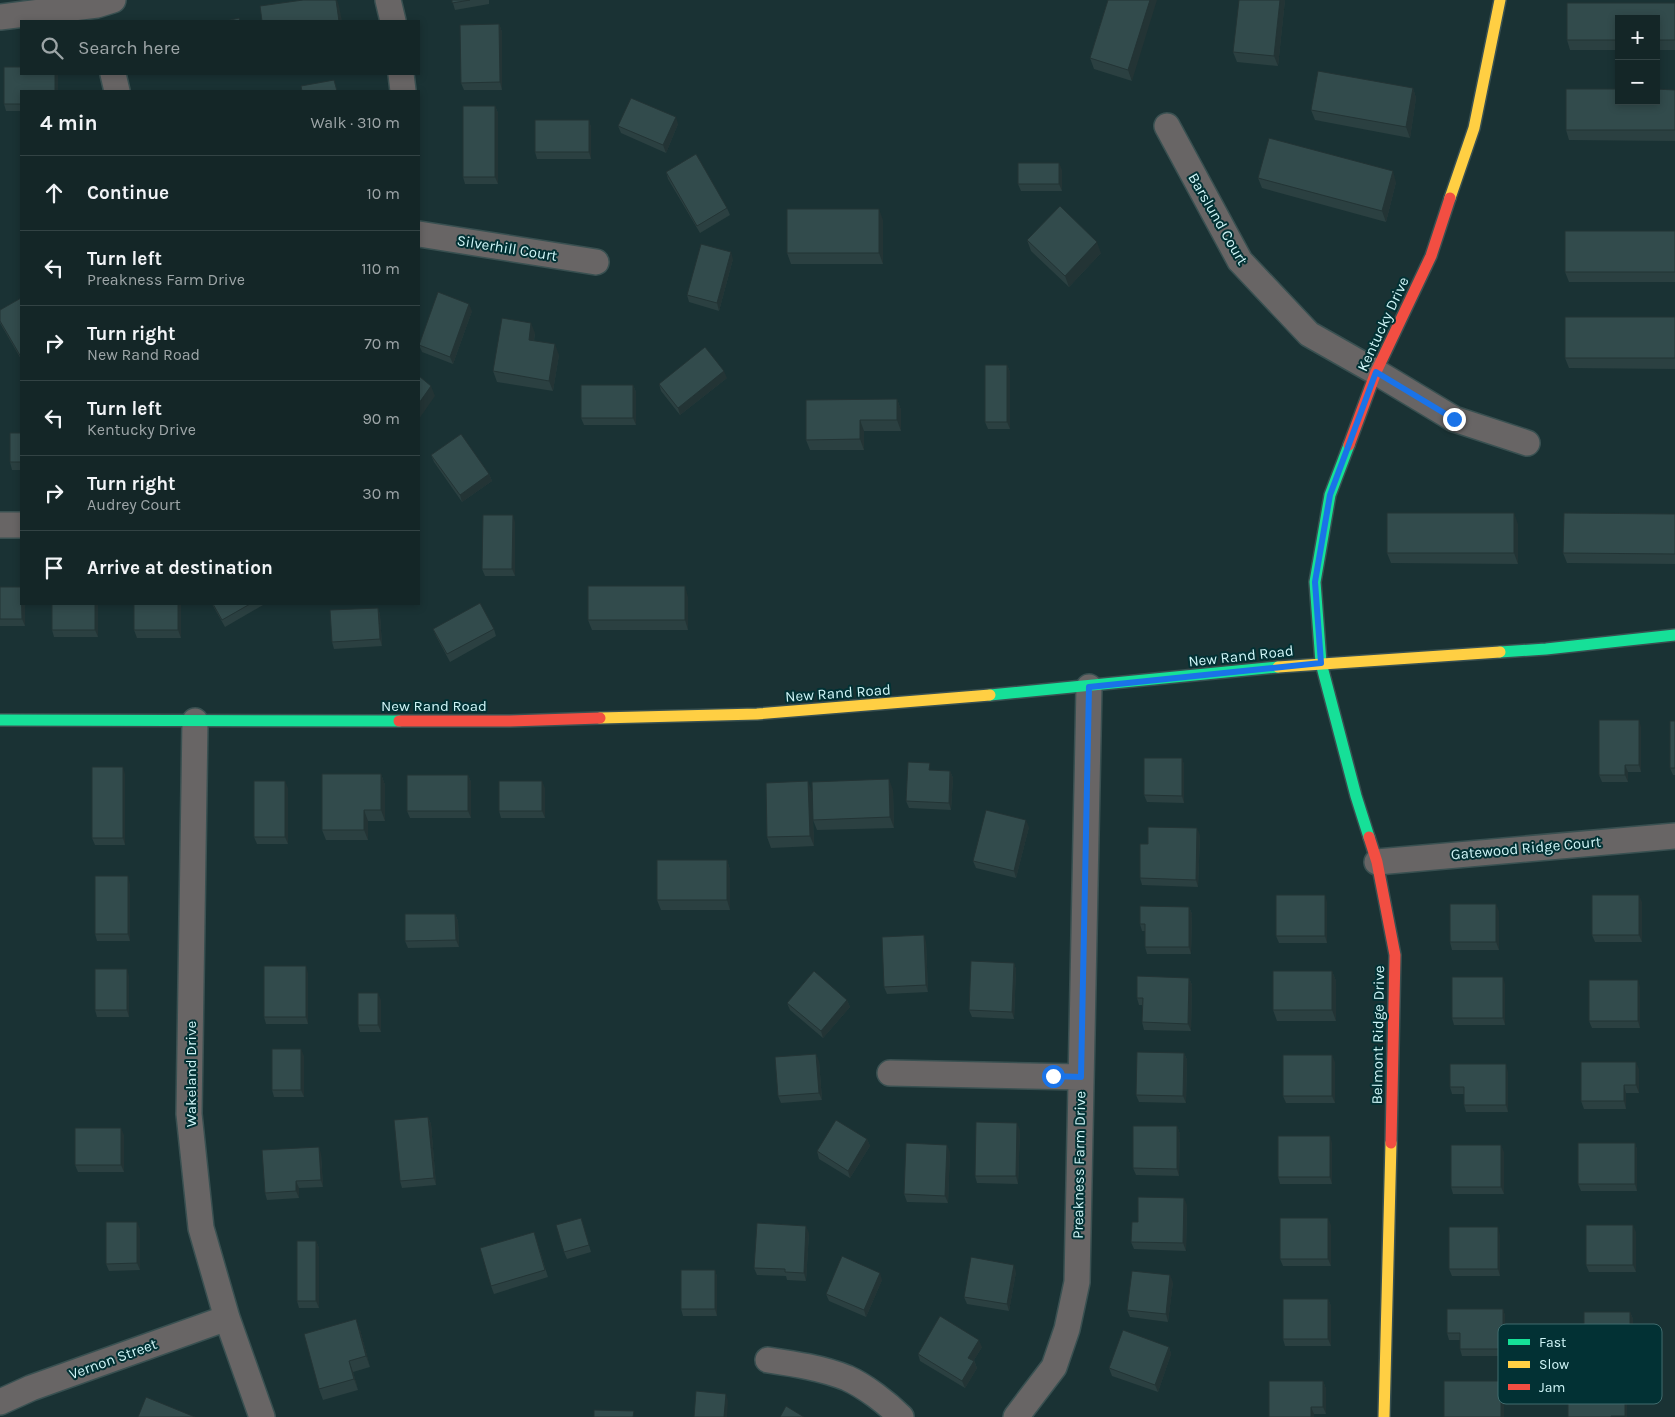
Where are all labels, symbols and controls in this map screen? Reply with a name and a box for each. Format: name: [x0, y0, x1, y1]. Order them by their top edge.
map controls: [1615, 15, 1660, 105]
button: +: [1615, 15, 1660, 60]
search box: [20, 20, 420, 75]
icon: search: [38, 34, 66, 62]
text: Search here: [78, 37, 180, 59]
button: −: [1615, 60, 1660, 105]
text: 4 min: [40, 111, 98, 135]
text: Walk · 310 m: [310, 113, 400, 132]
street label: Barslund Court: [1184, 170, 1252, 268]
icon: ahead: [40, 179, 68, 207]
text: Continue: [87, 182, 169, 204]
text: 10 m: [366, 184, 400, 203]
street label: Silverhill Court: [456, 231, 559, 265]
text: Turn left: [87, 248, 162, 270]
icon: left: [40, 254, 68, 282]
text: 110 m: [361, 259, 400, 278]
text: Preakness Farm Drive: [87, 270, 245, 289]
street label: Kentucky Drive: [1353, 274, 1413, 374]
text: Turn right: [87, 323, 176, 345]
icon: right: [40, 329, 68, 357]
text: 70 m: [364, 334, 400, 353]
text: New Rand Road: [87, 345, 200, 364]
text: Turn left: [87, 398, 162, 420]
icon: left: [40, 404, 68, 432]
route end: [1443, 408, 1466, 431]
text: 90 m: [362, 409, 400, 428]
text: Kentucky Drive: [87, 420, 196, 439]
text: Turn right: [87, 473, 176, 495]
icon: right: [40, 479, 68, 507]
text: 30 m: [362, 484, 400, 503]
text: Audrey Court: [87, 495, 181, 514]
icon: arrive: [40, 554, 68, 582]
text: Arrive at destination: [87, 557, 273, 579]
street label: New Rand Road: [1187, 642, 1295, 670]
street label: New Rand Road: [785, 680, 891, 706]
street label: New Rand Road: [381, 697, 487, 715]
street label: Gatewood Ridge Court: [1450, 832, 1602, 864]
street label: Belmont Ridge Drive: [1368, 965, 1388, 1105]
street label: Wakeland Drive: [182, 1021, 200, 1127]
route start: [1042, 1065, 1065, 1088]
street label: Preakness Farm Drive: [1069, 1091, 1089, 1239]
legend: [1498, 1324, 1662, 1404]
text: Fast: [1539, 1334, 1566, 1351]
street label: Vernon Street: [67, 1335, 160, 1383]
text: Slow: [1539, 1356, 1569, 1373]
text: Jam: [1539, 1379, 1565, 1396]

